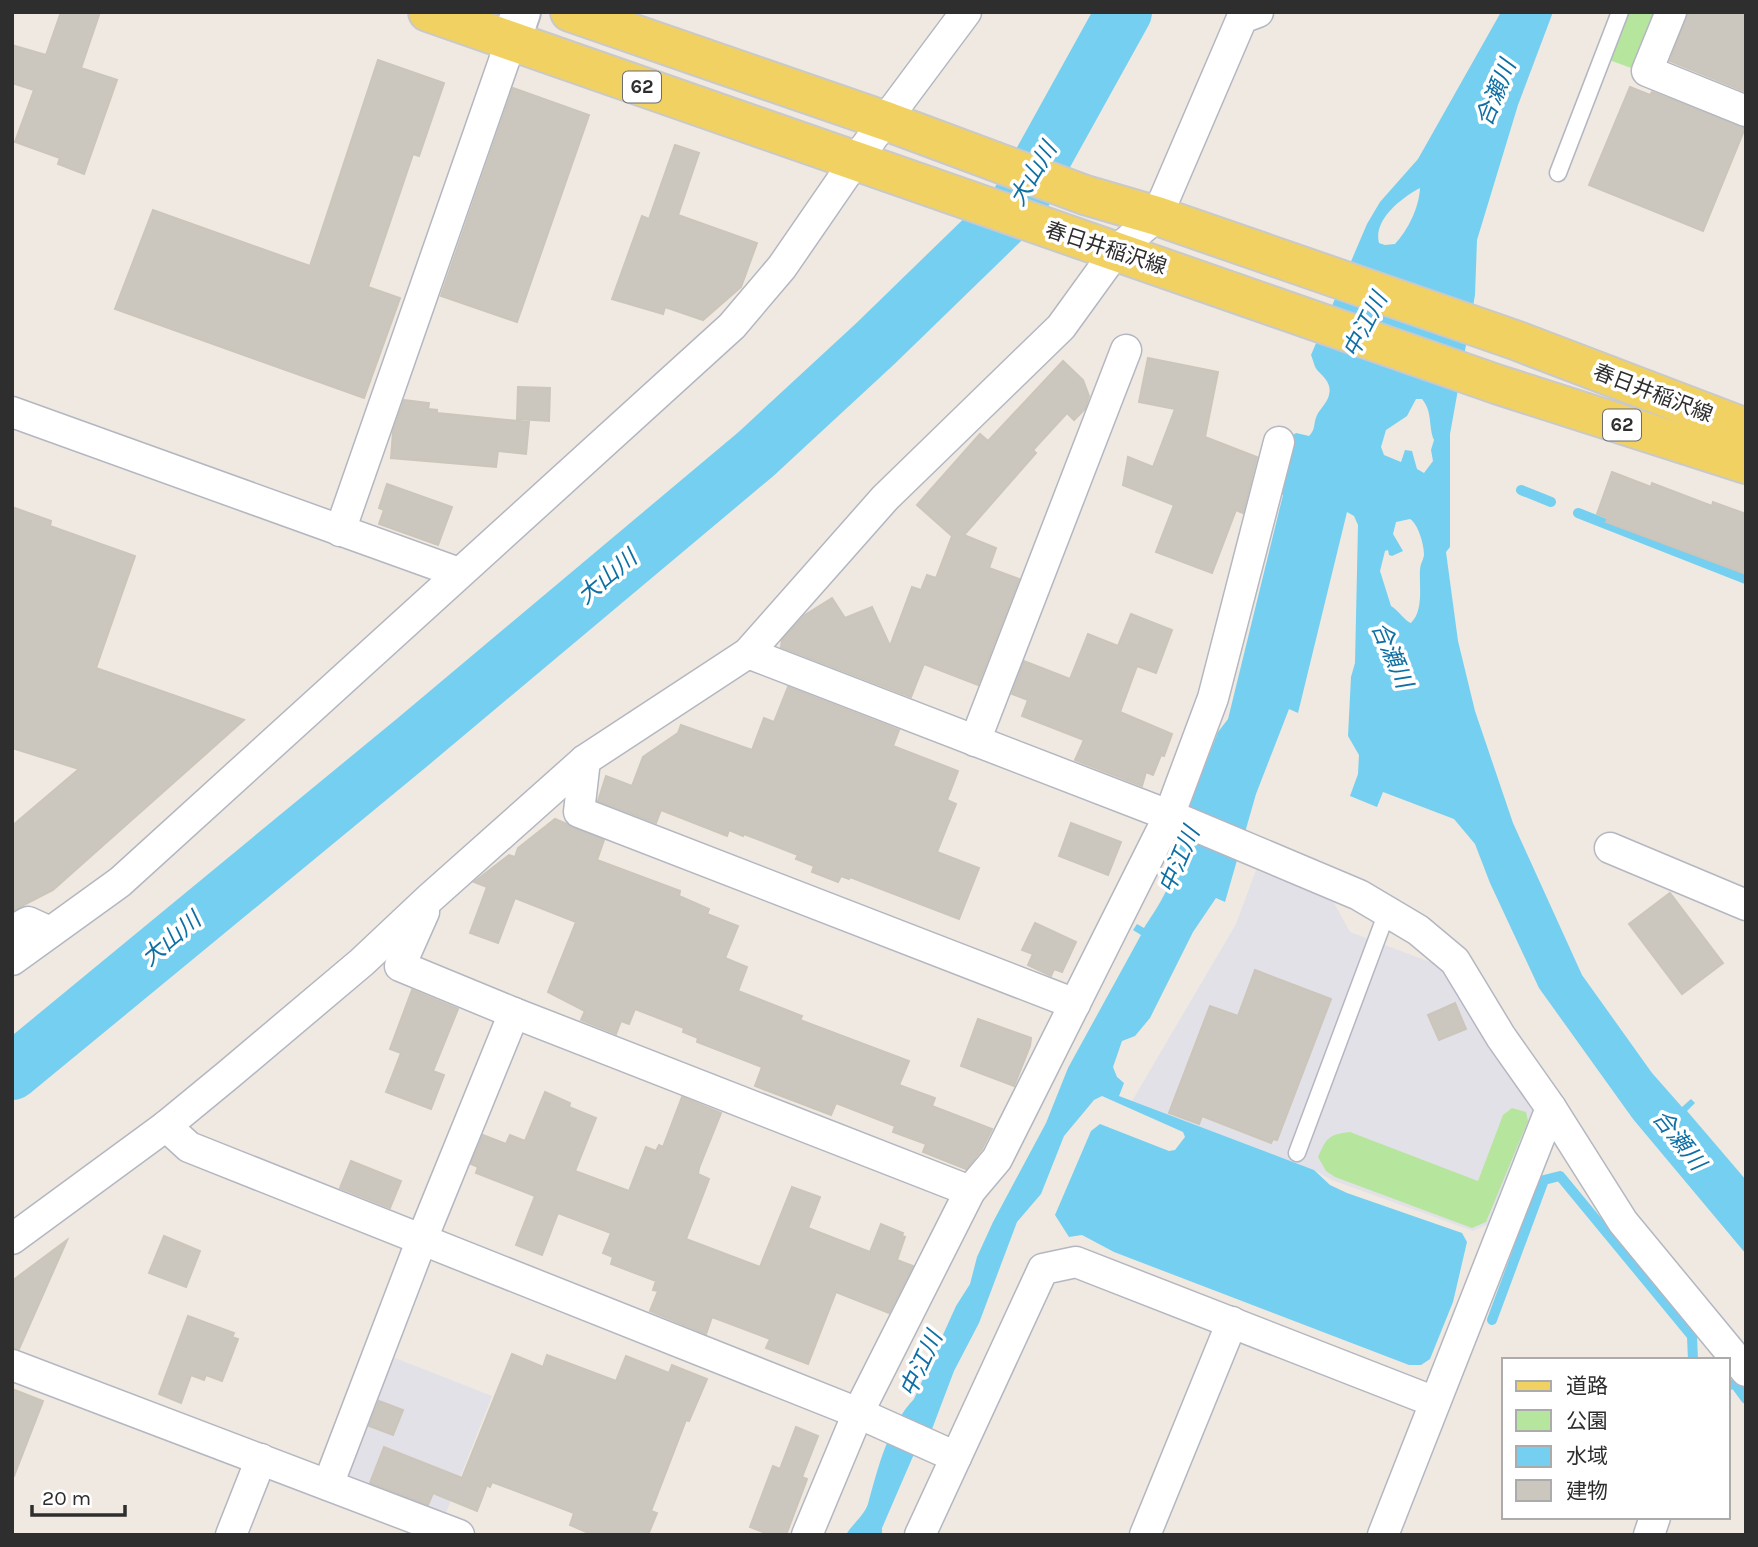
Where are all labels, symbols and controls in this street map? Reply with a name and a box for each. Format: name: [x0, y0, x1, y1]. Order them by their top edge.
water label: 合瀬川: [1471, 53, 1523, 130]
road number: 62: [623, 72, 661, 102]
water label: 大山川: [1004, 135, 1064, 211]
street label: 春日井稲沢線: [1042, 217, 1170, 279]
water label: 中江川: [1337, 285, 1394, 362]
street label: 春日井稲沢線: [1590, 359, 1716, 427]
road number: 62: [1603, 410, 1641, 440]
water label: 大山川: [572, 543, 644, 610]
water label: 合瀬川: [1366, 618, 1419, 695]
water label: 中江川: [1153, 820, 1206, 897]
water label: 大山川: [136, 905, 208, 972]
water label: 合瀬川: [1647, 1105, 1713, 1178]
water label: 中江川: [894, 1324, 949, 1401]
legend: [1502, 1358, 1730, 1519]
text: 道路: [1566, 1374, 1608, 1398]
text: 公園: [1566, 1409, 1608, 1433]
text: 水域: [1566, 1444, 1608, 1468]
scale bar: [32, 1474, 124, 1518]
text: 建物: [1566, 1479, 1608, 1503]
text: 20 m: [42, 1486, 91, 1510]

